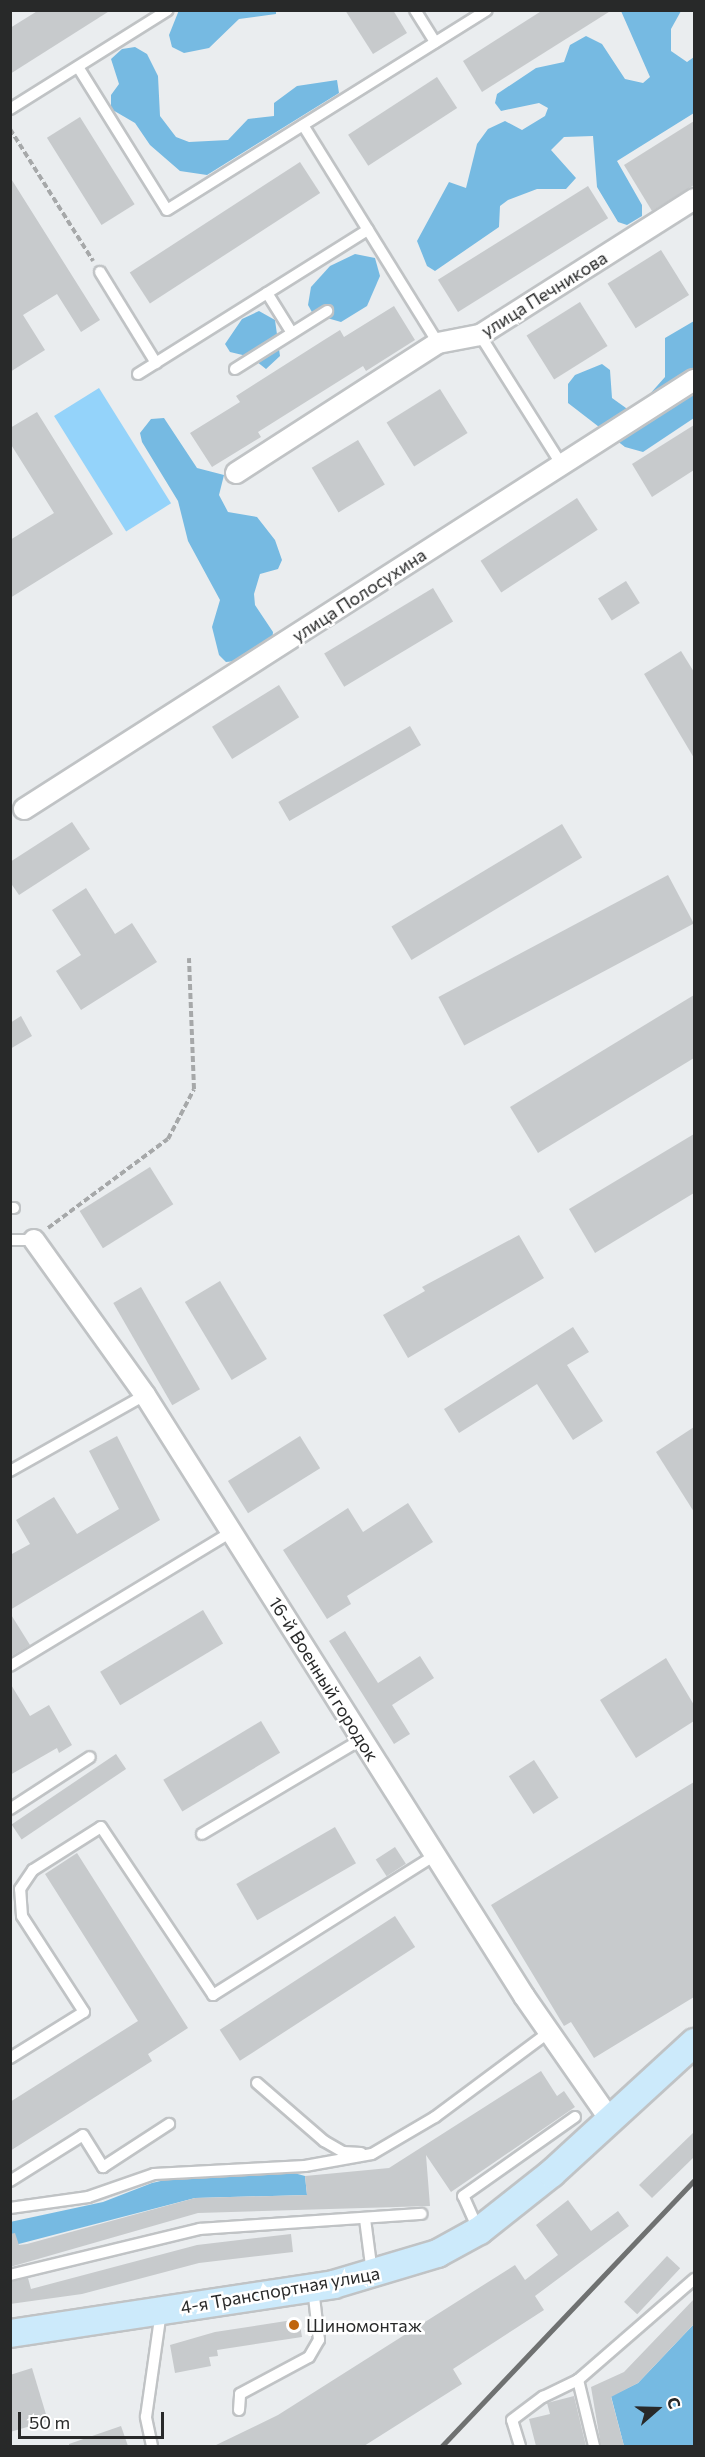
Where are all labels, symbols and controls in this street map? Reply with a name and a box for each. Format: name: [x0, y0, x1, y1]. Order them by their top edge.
street label: улица Печникова: [477, 247, 611, 341]
street label: улица Полосухина: [288, 544, 430, 646]
street label: 16-й Военный городок: [265, 1593, 383, 1765]
street label: 4-я Транспортная улица: [179, 2262, 381, 2318]
place label: Шиномонтаж: [306, 2314, 422, 2336]
marker: Шиномонтаж: [287, 2318, 301, 2332]
north arrow: [627, 2379, 687, 2439]
text: С: [664, 2394, 685, 2411]
scale bar: [21, 2400, 166, 2438]
text: 50 m: [29, 2411, 70, 2433]

